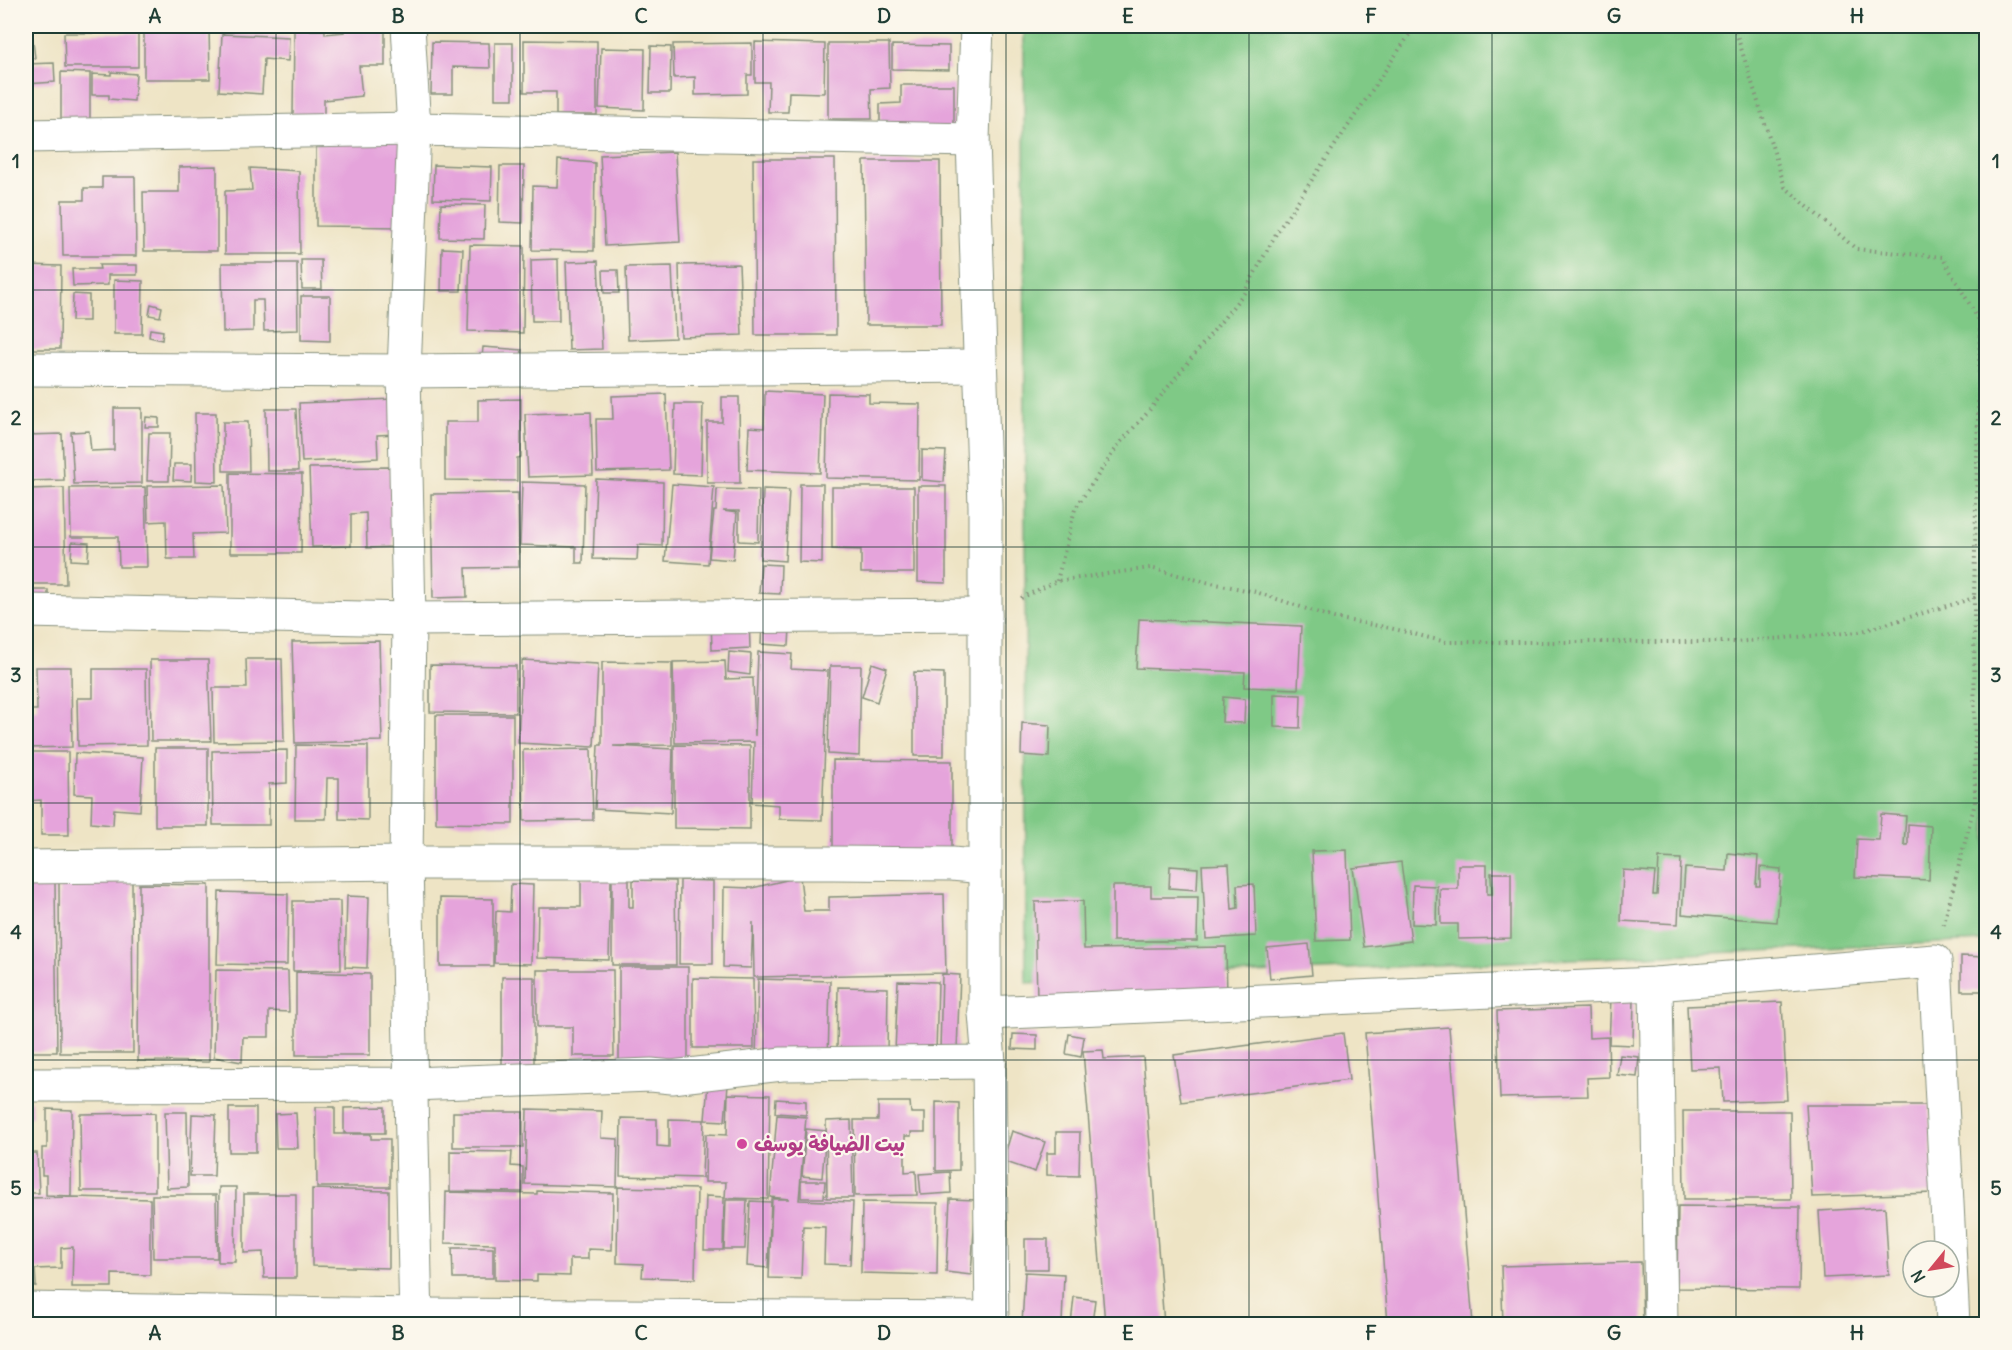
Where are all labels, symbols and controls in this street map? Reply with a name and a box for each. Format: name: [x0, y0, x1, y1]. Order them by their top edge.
text: A: [149, 3, 162, 28]
text: B: [391, 3, 405, 28]
text: C: [634, 3, 648, 28]
text: D: [877, 3, 891, 28]
text: E: [1122, 3, 1134, 28]
text: F: [1365, 3, 1377, 28]
text: G: [1607, 3, 1621, 28]
text: H: [1850, 3, 1864, 28]
text: 1: [12, 148, 20, 173]
text: 1: [1992, 148, 2000, 173]
text: 2: [11, 405, 22, 430]
text: 2: [1991, 405, 2002, 430]
text: 3: [10, 662, 22, 687]
text: 3: [1990, 662, 2002, 687]
text: 4: [10, 919, 22, 944]
text: 4: [1990, 919, 2002, 944]
place label: بيت الضيافة يوسف: [754, 1131, 905, 1157]
marker: بيت الضيافة يوسف: [735, 1137, 749, 1151]
text: 5: [10, 1175, 22, 1200]
text: 5: [1990, 1175, 2002, 1200]
north arrow: [1901, 1239, 1961, 1299]
text: N: [1907, 1267, 1929, 1286]
text: A: [149, 1320, 162, 1345]
text: B: [391, 1320, 405, 1345]
text: C: [634, 1320, 648, 1345]
text: D: [877, 1320, 891, 1345]
text: E: [1122, 1320, 1134, 1345]
text: F: [1365, 1320, 1377, 1345]
text: G: [1607, 1320, 1621, 1345]
text: H: [1850, 1320, 1864, 1345]

